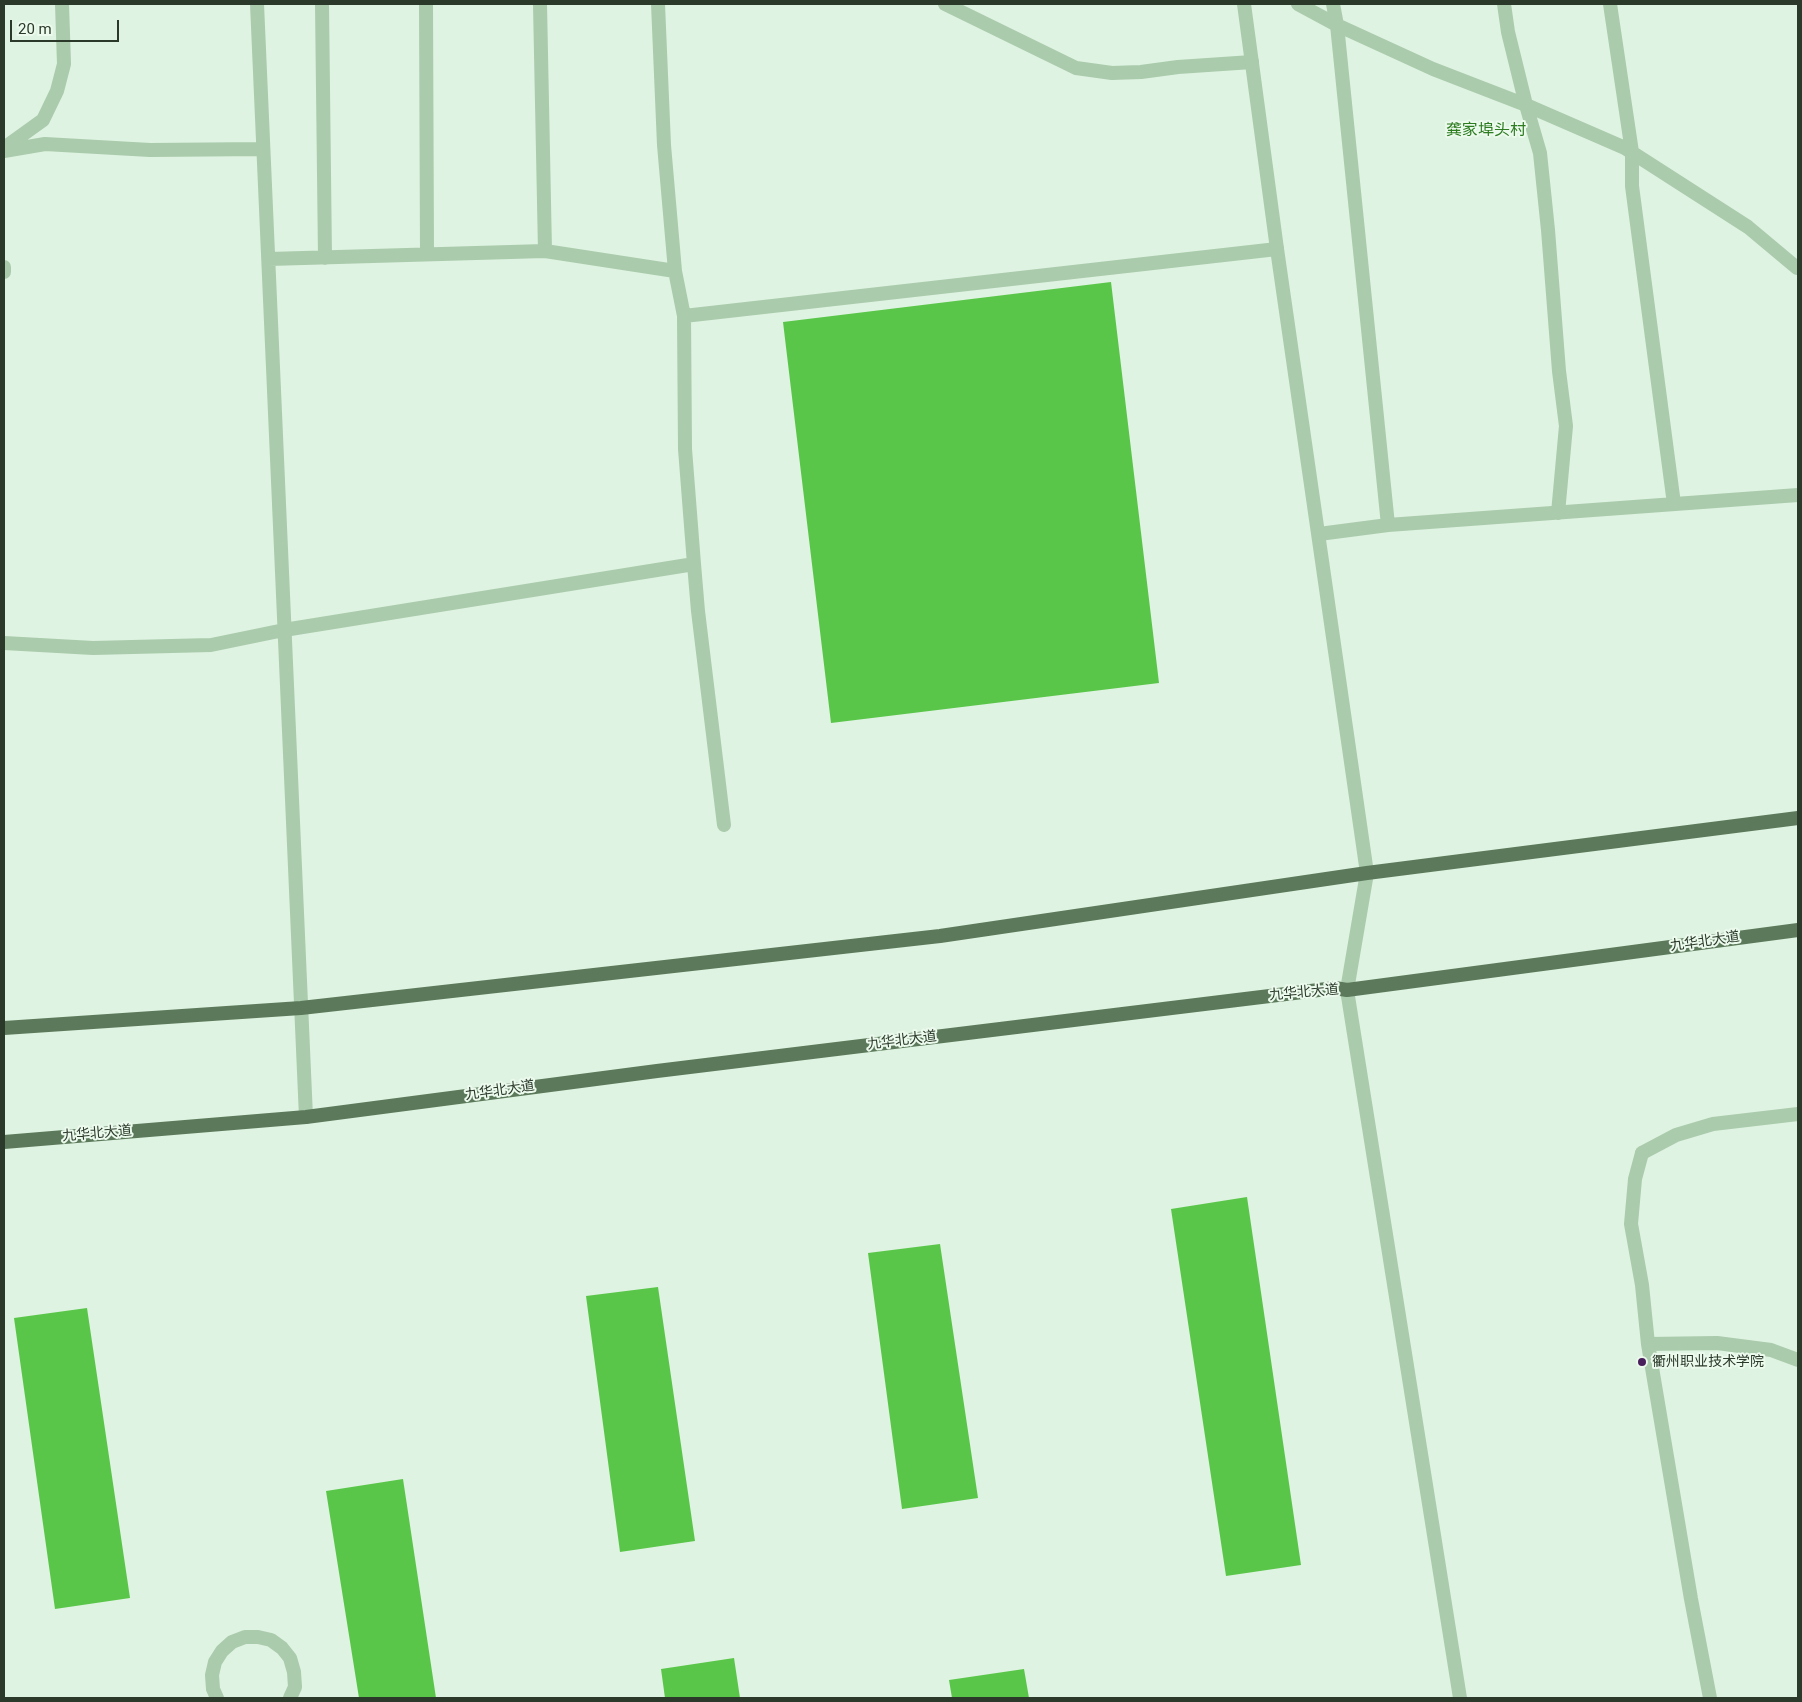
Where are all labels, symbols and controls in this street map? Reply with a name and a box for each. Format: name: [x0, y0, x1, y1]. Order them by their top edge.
scale bar: [12, 10, 121, 42]
text: 20 m: [18, 20, 52, 38]
district label: 龚家埠头村: [1446, 121, 1526, 141]
street label: 九华北大道: [1669, 929, 1741, 955]
street label: 九华北大道: [1268, 982, 1340, 1004]
street label: 九华北大道: [866, 1028, 938, 1054]
street label: 九华北大道: [464, 1078, 536, 1104]
street label: 九华北大道: [61, 1123, 133, 1145]
place label: 衢州职业技术学院: [1652, 1354, 1764, 1370]
marker: 衢州职业技术学院: [1636, 1356, 1648, 1368]

